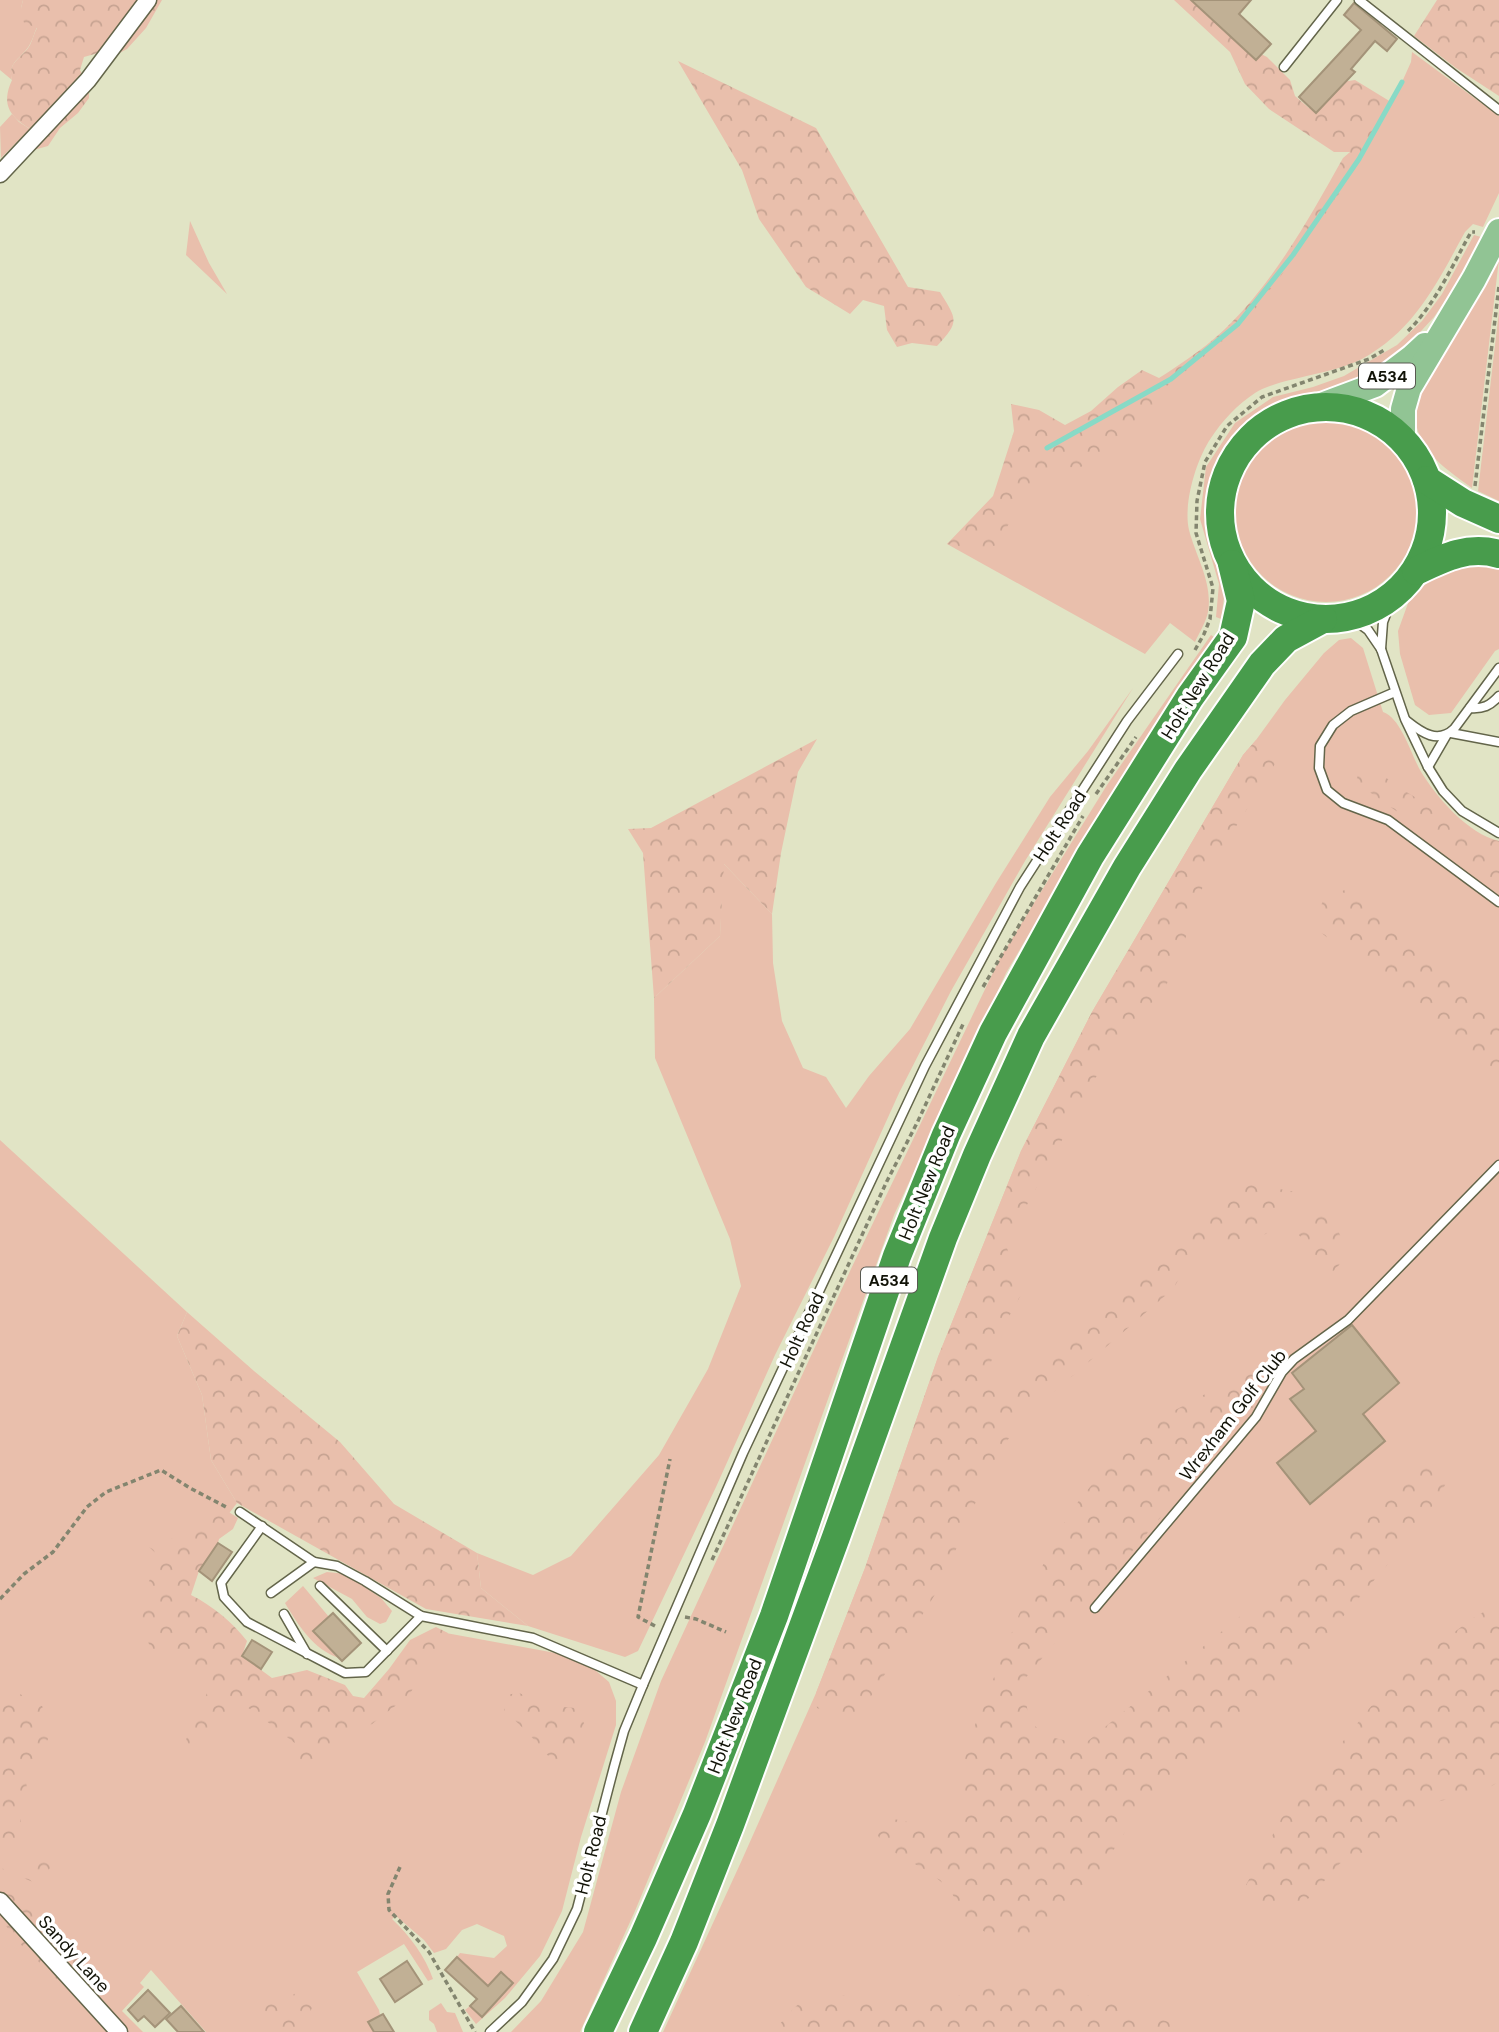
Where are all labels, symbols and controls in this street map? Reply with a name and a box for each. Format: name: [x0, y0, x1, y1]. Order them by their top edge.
road number: A534: [1359, 364, 1415, 388]
street label: Holt New Road: [1156, 628, 1240, 744]
street label: Holt Road: [1028, 786, 1092, 866]
street label: Holt New Road: [893, 1122, 961, 1244]
road number: A534: [861, 1268, 917, 1292]
street label: Holt Road: [774, 1288, 830, 1372]
street label: Wrexham Golf Club: [1174, 1344, 1292, 1486]
street label: Holt New Road: [702, 1655, 768, 1777]
street label: Holt Road: [570, 1813, 612, 1897]
street label: Sandy Lane: [33, 1910, 115, 1998]

